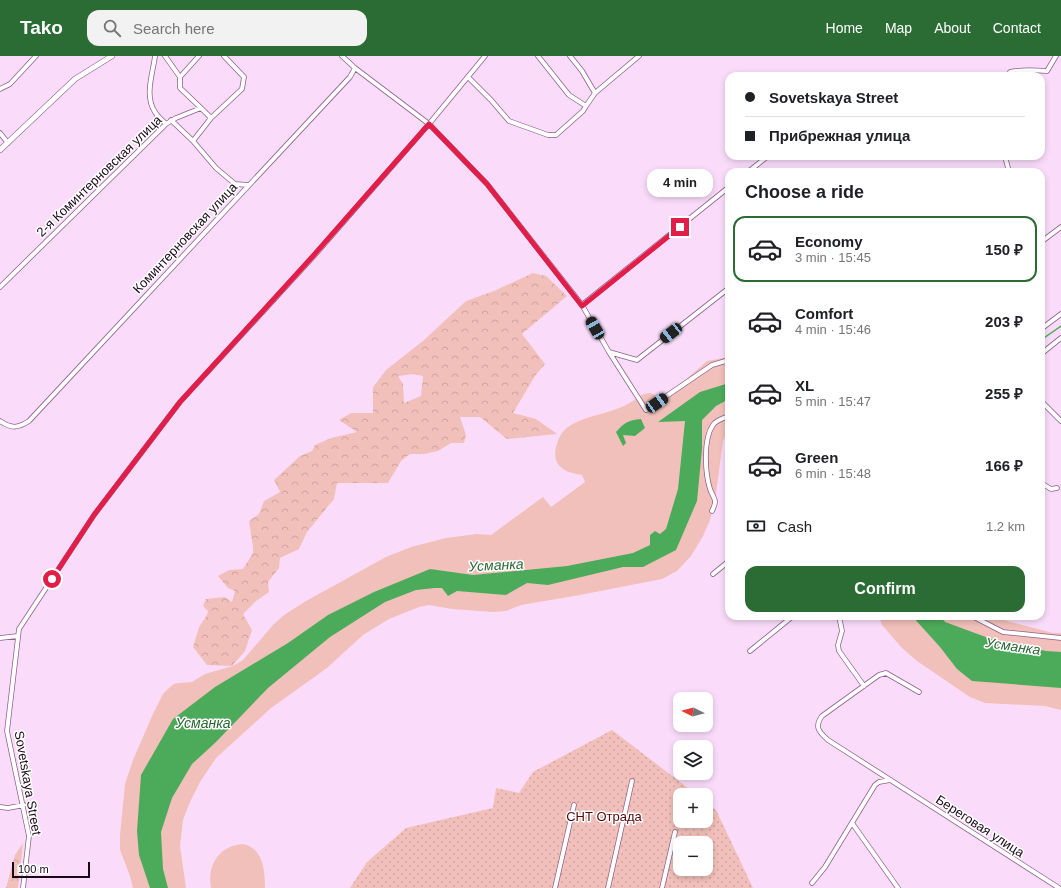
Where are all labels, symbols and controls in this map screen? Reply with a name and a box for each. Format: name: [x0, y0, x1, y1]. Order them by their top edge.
search box: [87, 10, 367, 46]
text: Tako: [20, 17, 63, 38]
icon: search: [101, 17, 123, 39]
text: Search here: [133, 20, 215, 37]
text: Home: [826, 20, 863, 36]
text: Map: [885, 20, 912, 36]
text: About: [934, 20, 971, 36]
text: Contact: [993, 20, 1041, 36]
text: Sovetskaya Street: [769, 89, 898, 106]
street label: 2-я Коминтерновская улица: [33, 112, 165, 240]
text: Прибрежная улица: [769, 127, 910, 144]
callout: 4 min: [647, 169, 713, 197]
text: 4 min: [663, 175, 697, 190]
street label: Коминтерновская улица: [130, 179, 241, 296]
text: Choose a ride: [745, 182, 864, 202]
route end: [671, 218, 689, 236]
icon: car: [747, 231, 783, 267]
text: Economy: [795, 233, 863, 250]
text: 150 ₽: [985, 241, 1023, 258]
text: 3 min · 15:45: [795, 250, 871, 265]
icon: car: [747, 303, 783, 339]
text: Comfort: [795, 305, 853, 322]
text: 203 ₽: [985, 313, 1023, 330]
car: [584, 315, 606, 341]
car: [658, 321, 684, 345]
text: 4 min · 15:46: [795, 322, 871, 337]
icon: car: [747, 375, 783, 411]
text: XL: [795, 377, 814, 394]
text: 255 ₽: [985, 385, 1023, 402]
car: [644, 391, 670, 415]
text: 5 min · 15:47: [795, 394, 871, 409]
icon: car: [747, 447, 783, 483]
text: Green: [795, 449, 838, 466]
text: 166 ₽: [985, 457, 1023, 474]
text: 6 min · 15:48: [795, 466, 871, 481]
icon: cash: [745, 515, 767, 537]
text: Cash: [777, 518, 812, 535]
text: 1.2 km: [986, 519, 1025, 534]
water label: Усманка: [467, 556, 524, 574]
button: Confirm: [745, 566, 1025, 612]
route start: [43, 570, 61, 588]
water label: Усманка: [984, 634, 1042, 658]
north arrow: [673, 692, 713, 732]
map controls: [673, 692, 713, 876]
water label: Усманка: [174, 715, 231, 731]
street label: Sovetskaya Street: [11, 730, 45, 837]
button: layers: [673, 740, 713, 780]
button: +: [673, 788, 713, 828]
street label: Береговая улица: [933, 792, 1028, 861]
park label: СНТ Отрада: [566, 809, 643, 824]
button: −: [673, 836, 713, 876]
scale bar: [12, 860, 90, 879]
text: 100 m: [18, 863, 49, 875]

